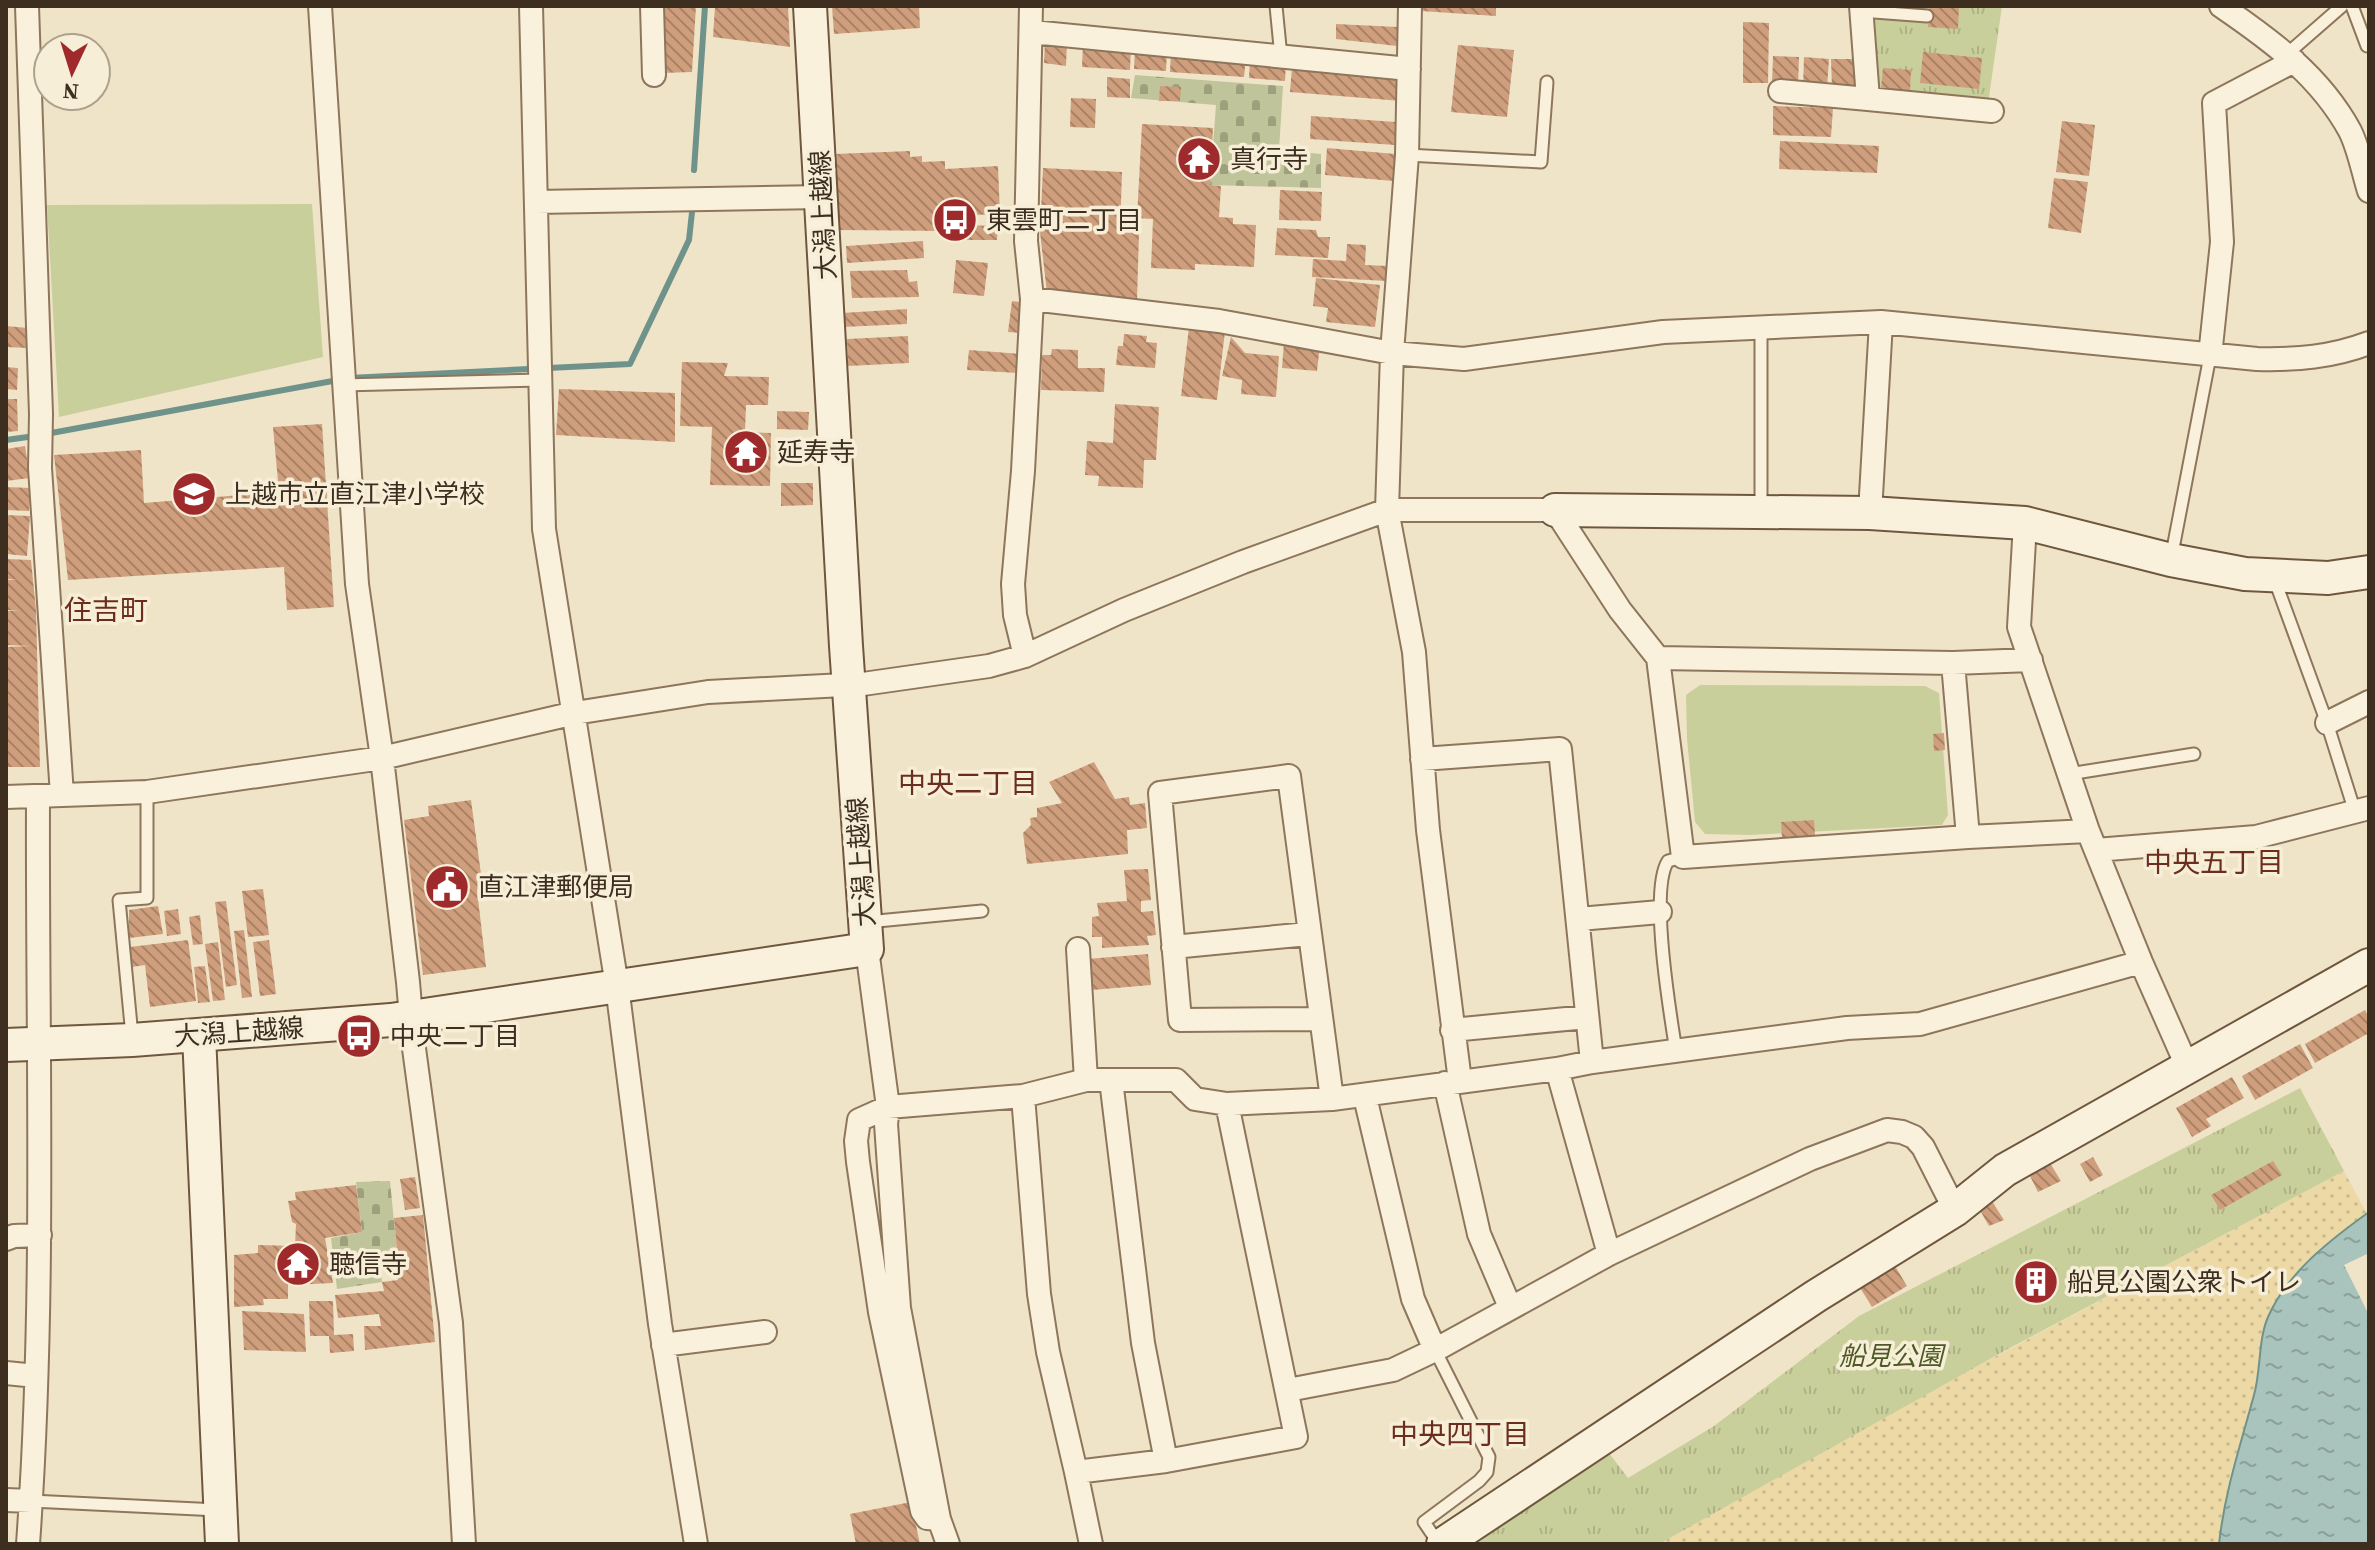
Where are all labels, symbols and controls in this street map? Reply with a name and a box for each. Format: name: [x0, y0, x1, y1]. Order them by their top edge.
north arrow: [32, 32, 112, 112]
text: N: [62, 76, 80, 107]
temple icon: 真行寺: [1175, 135, 1223, 183]
place label: 真行寺: [1230, 141, 1308, 177]
street label: 大潟上越線: [802, 149, 844, 281]
bus stop icon: 東雲町二丁目: [931, 196, 979, 244]
place label: 東雲町二丁目: [986, 202, 1142, 238]
temple icon: 延寿寺: [722, 428, 770, 476]
place label: 延寿寺: [777, 434, 855, 470]
school or university icon: 上越市立直江津小学校: [170, 470, 218, 518]
place label: 上越市立直江津小学校: [225, 476, 485, 512]
district label: 住吉町: [64, 591, 148, 629]
district label: 中央二丁目: [898, 764, 1038, 802]
street label: 大潟上越線: [839, 796, 883, 928]
district label: 中央五丁目: [2144, 843, 2284, 881]
public building icon: 直江津郵便局: [423, 863, 471, 911]
place label: 直江津郵便局: [478, 869, 634, 905]
street label: 大潟上越線: [173, 1010, 305, 1054]
bus stop icon: 中央二丁目: [335, 1012, 383, 1060]
place label: 中央二丁目: [390, 1018, 520, 1054]
temple icon: 聴信寺: [274, 1240, 322, 1288]
place label: 聴信寺: [329, 1246, 407, 1282]
building icon: 船見公園公衆トイレ: [2012, 1258, 2060, 1306]
place label: 船見公園公衆トイレ: [2067, 1264, 2301, 1300]
park label: 船見公園: [1839, 1338, 1947, 1374]
district label: 中央四丁目: [1390, 1415, 1530, 1453]

